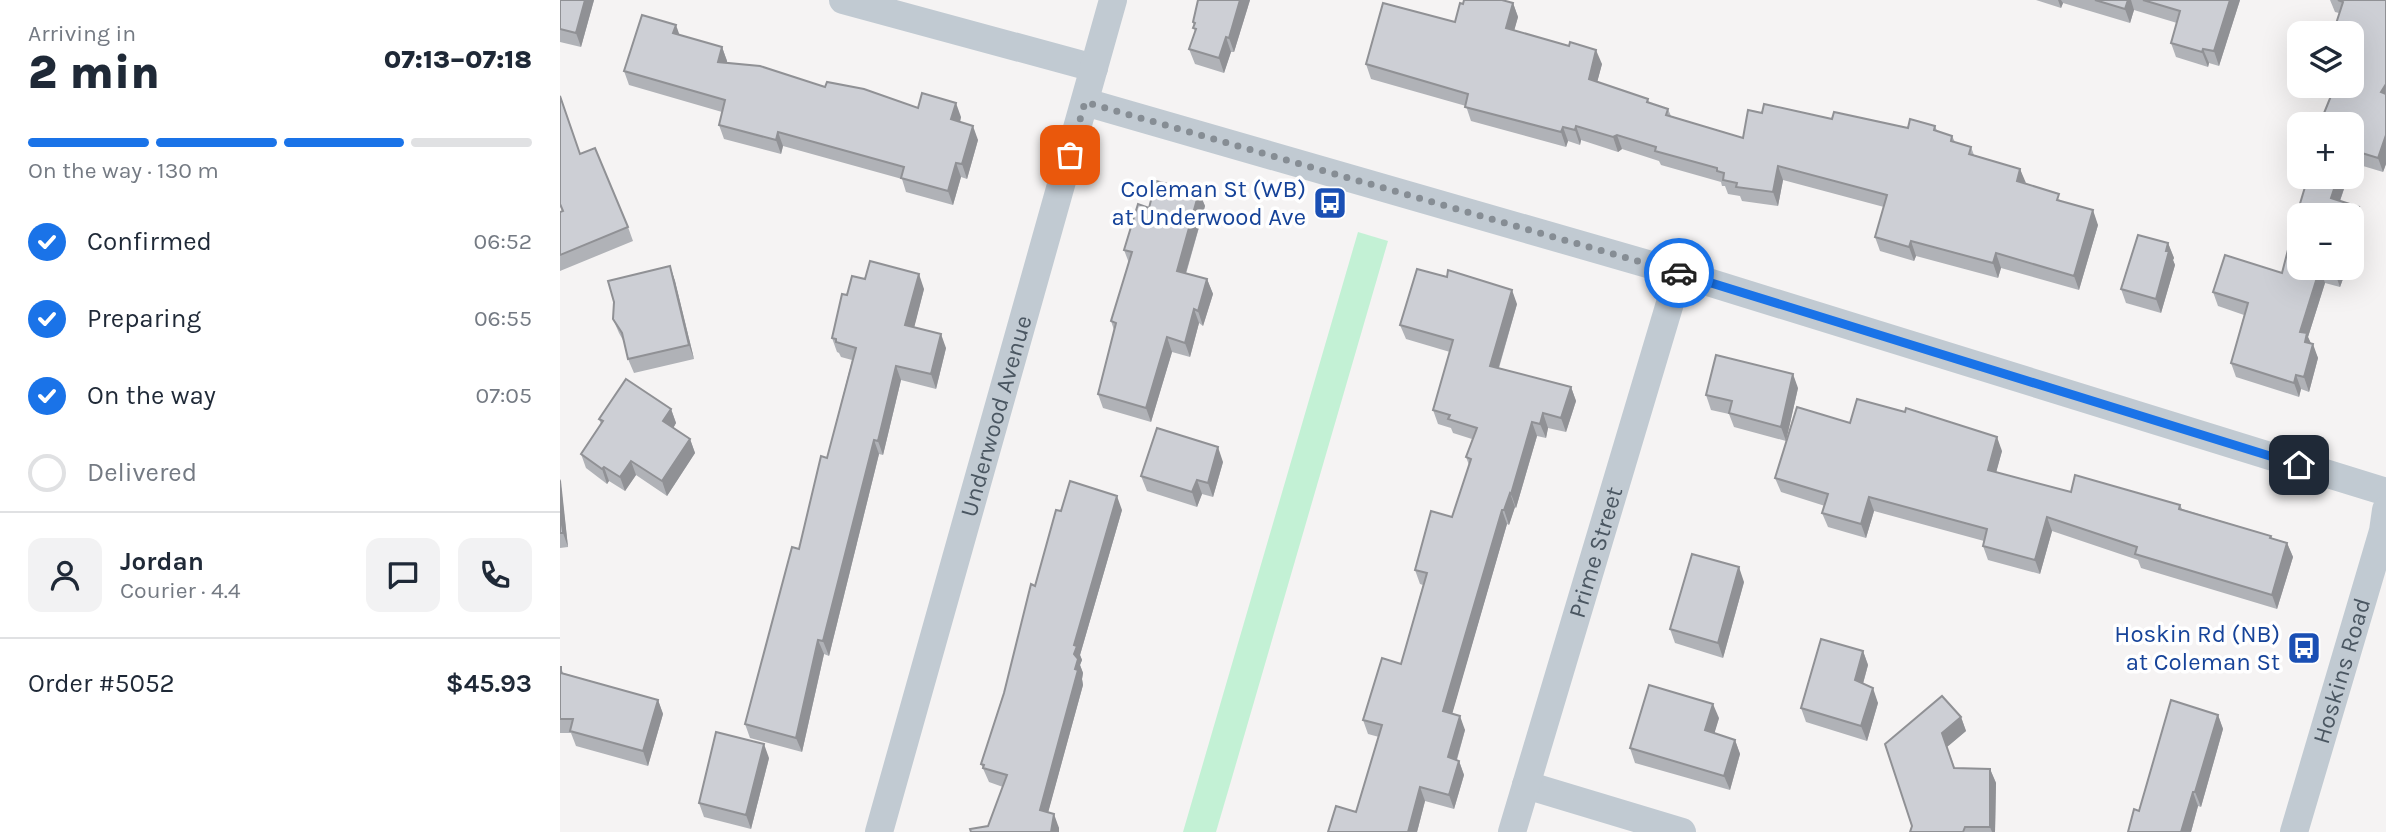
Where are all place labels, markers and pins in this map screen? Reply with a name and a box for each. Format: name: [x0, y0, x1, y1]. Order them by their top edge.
pin: [1040, 125, 1100, 185]
place label: Coleman St (WB) at Underwood Ave: [1112, 175, 1306, 231]
bus stop icon: Coleman St (WB) at Underwood Ave: [1311, 184, 1349, 222]
pin: [2269, 435, 2329, 495]
place label: Hoskin Rd (NB) at Coleman St: [2114, 620, 2280, 676]
bus stop icon: Hoskin Rd (NB) at Coleman St: [2285, 629, 2323, 667]

